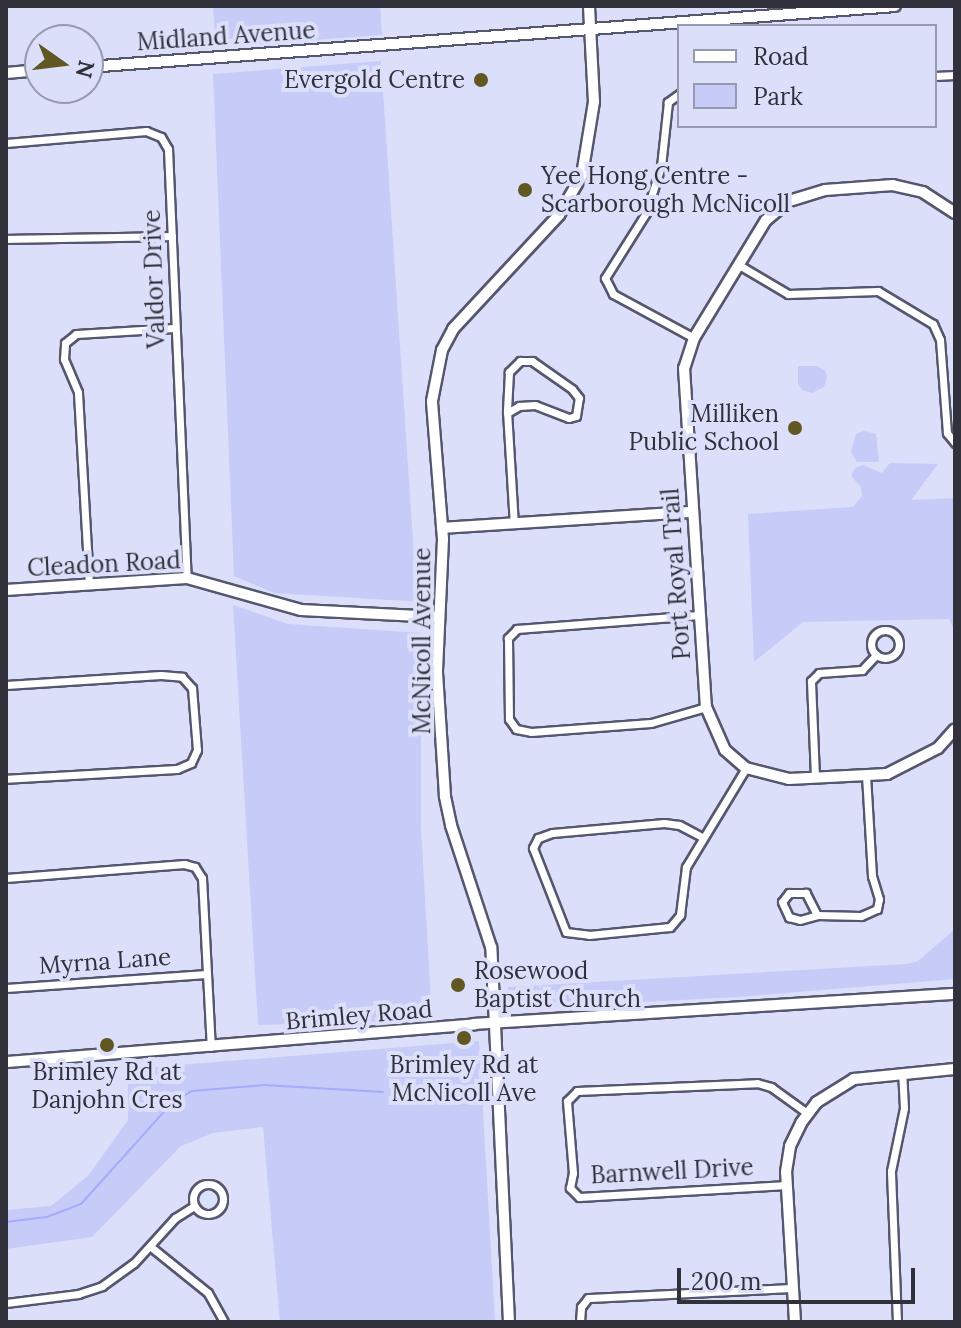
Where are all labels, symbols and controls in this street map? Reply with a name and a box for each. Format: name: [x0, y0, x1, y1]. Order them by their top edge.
street label: Midland Avenue: [136, 15, 316, 57]
north arrow: [24, 24, 104, 104]
legend: [677, 24, 937, 128]
text: Road: [753, 41, 809, 72]
text: N: [70, 58, 101, 81]
place label: Evergold Centre: [284, 66, 465, 94]
marker: Evergold Centre: [472, 71, 490, 89]
text: Park: [753, 81, 803, 112]
place label: Yee Hong Centre - Scarborough McNicoll: [541, 162, 790, 218]
marker: Yee Hong Centre - Scarborough McNicoll: [516, 181, 534, 199]
street label: Valdor Drive: [137, 209, 171, 349]
place label: Milliken Public School: [628, 400, 779, 456]
marker: Milliken Public School: [786, 419, 804, 437]
street label: Port Royal Trail: [656, 487, 696, 661]
street label: Cleadon Road: [27, 546, 181, 582]
street label: McNicoll Avenue: [408, 548, 436, 734]
street label: Myrna Lane: [38, 942, 172, 980]
place label: Rosewood Baptist Church: [474, 957, 641, 1013]
marker: Rosewood Baptist Church: [449, 976, 467, 994]
street label: Brimley Road: [284, 994, 434, 1036]
marker: Brimley Rd at McNicoll Ave: [455, 1029, 473, 1047]
marker: Brimley Rd at Danjohn Cres: [98, 1036, 116, 1054]
place label: Brimley Rd at McNicoll Ave: [390, 1051, 538, 1107]
place label: Brimley Rd at Danjohn Cres: [31, 1058, 183, 1114]
street label: Barnwell Drive: [590, 1152, 754, 1190]
scale bar: [681, 1252, 919, 1302]
text: 200 m: [691, 1266, 761, 1297]

